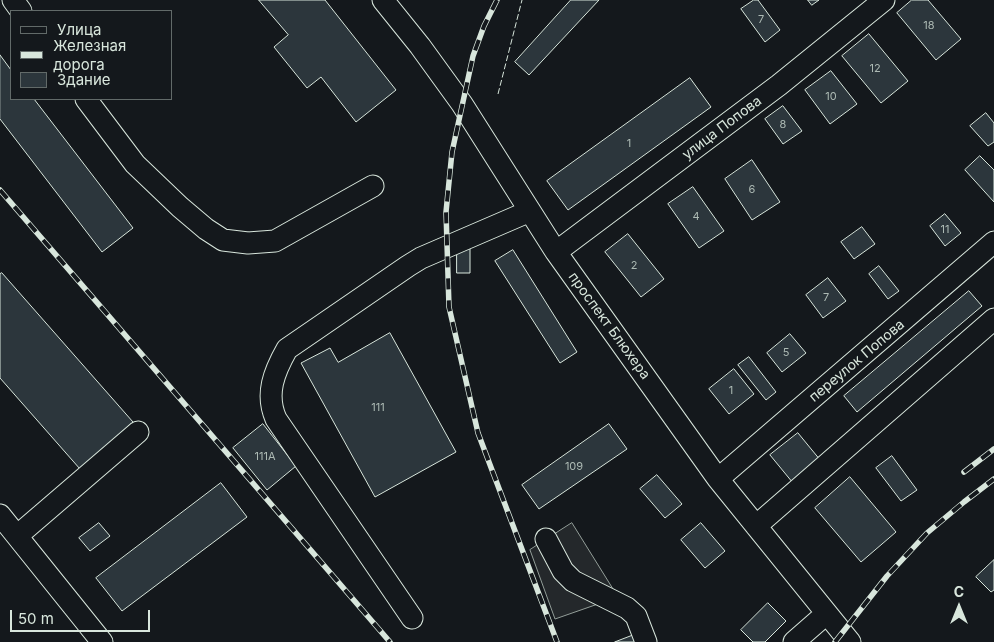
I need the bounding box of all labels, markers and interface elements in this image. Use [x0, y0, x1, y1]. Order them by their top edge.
legend [10, 10, 172, 100]
house number: 7 [758, 13, 764, 27]
house number: 18 [923, 19, 935, 33]
text: Улица [57, 20, 101, 39]
text: Железная дорога [53, 36, 126, 74]
house number: 12 [869, 62, 881, 76]
text: Здание [57, 70, 111, 89]
house number: 10 [825, 90, 837, 104]
street label: улица Попова [679, 93, 765, 163]
house number: 8 [780, 118, 786, 132]
house number: 1 [627, 137, 631, 151]
house number: 6 [749, 183, 755, 197]
house number: 4 [692, 210, 700, 224]
house number: 11 [941, 223, 949, 237]
house number: 2 [631, 259, 637, 273]
street label: проспект Блюхера [565, 269, 653, 383]
house number: 7 [823, 291, 829, 305]
street label: переулок Попова [806, 316, 908, 406]
house number: 5 [783, 346, 789, 360]
house number: 1 [729, 384, 733, 398]
house number: 111 [371, 401, 385, 415]
house number: 111А [254, 450, 276, 464]
house number: 109 [565, 460, 583, 474]
north arrow [934, 582, 984, 632]
text: С [954, 583, 964, 600]
scale bar [12, 600, 152, 632]
text: 50 m [18, 609, 54, 628]

